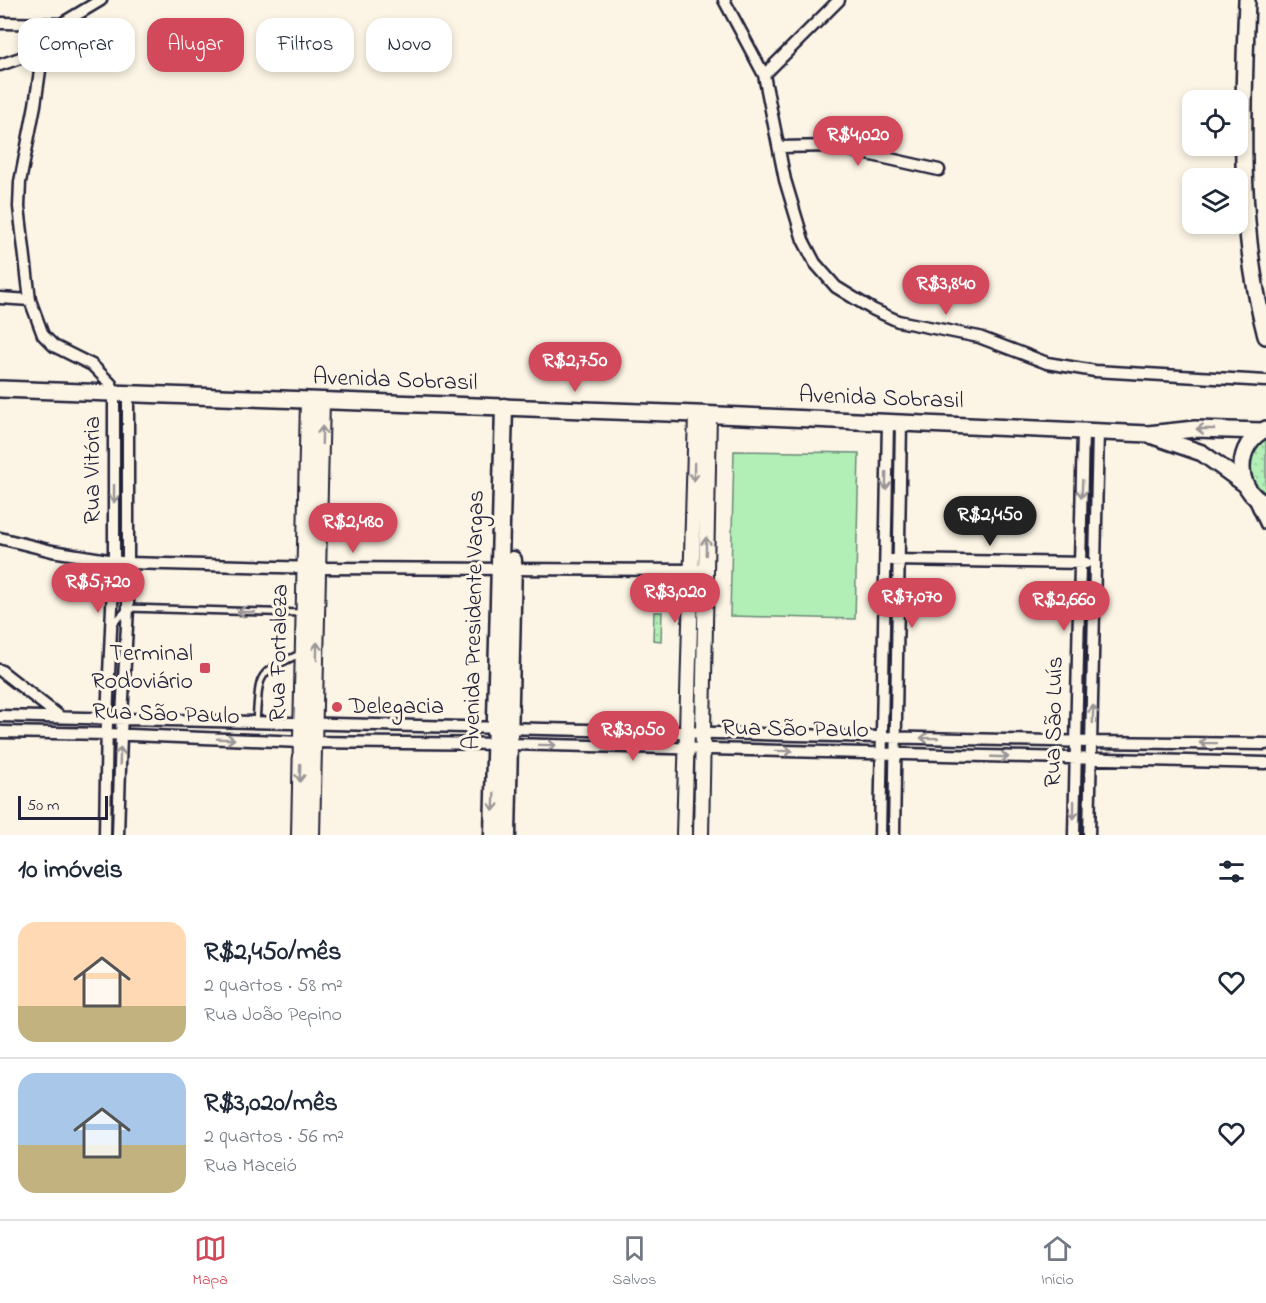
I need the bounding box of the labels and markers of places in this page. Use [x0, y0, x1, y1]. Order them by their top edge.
pin: R$4,020 [803, 116, 913, 167]
pin: R$3,840 [891, 265, 1001, 316]
pin: R$2,750 [520, 342, 630, 393]
pin: R$2,450 [935, 496, 1045, 547]
pin: R$2,480 [298, 503, 408, 554]
pin: R$5,720 [43, 563, 153, 614]
pin: R$3,020 [620, 573, 730, 624]
pin: R$7,070 [857, 578, 967, 629]
pin: R$2,660 [1009, 581, 1119, 632]
place label: Terminal Rodoviário [91, 637, 193, 700]
marker: Terminal Rodoviário [198, 661, 212, 675]
place label: Delegacia [348, 690, 444, 725]
marker: Delegacia [330, 700, 344, 714]
pin: R$3,050 [578, 711, 688, 762]

